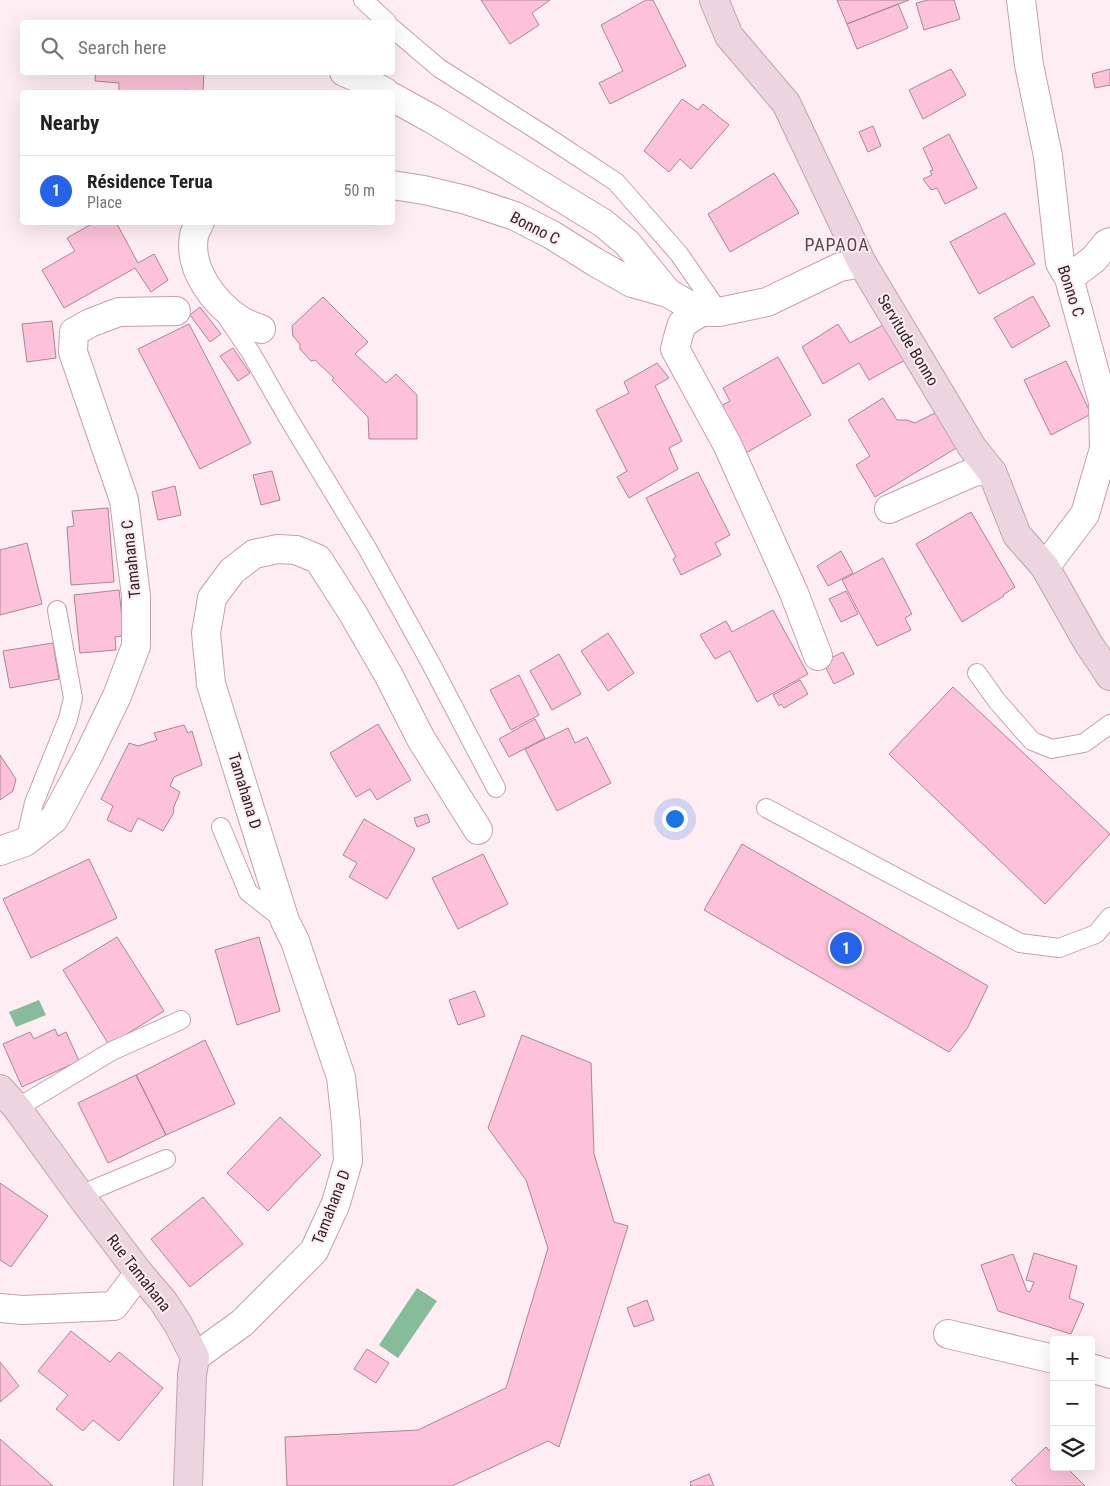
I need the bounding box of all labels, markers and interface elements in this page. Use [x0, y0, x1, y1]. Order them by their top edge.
search box [20, 20, 395, 75]
icon: search [38, 34, 66, 62]
text: Search here [78, 36, 166, 59]
text: Nearby [40, 111, 99, 135]
text: Résidence Terua [87, 170, 213, 193]
text: 1 [52, 181, 60, 200]
text: 50 m [343, 181, 375, 200]
text: Place [87, 193, 122, 212]
street label: Bonno C [507, 207, 563, 249]
district label: PAPAOA [804, 234, 870, 255]
street label: Bonno C [1054, 263, 1088, 319]
street label: Servitude Bonno [873, 291, 943, 389]
street label: Tamahana C [117, 519, 145, 599]
street label: Tamahana D [224, 751, 266, 831]
your location [662, 806, 688, 832]
pin: 1 [830, 929, 862, 967]
street label: Tamahana D [308, 1167, 354, 1247]
street label: Rue Tamahana [103, 1231, 175, 1315]
map controls [1050, 1336, 1095, 1471]
button: + [1050, 1336, 1095, 1381]
button: − [1050, 1381, 1095, 1426]
button: layers [1050, 1426, 1095, 1471]

